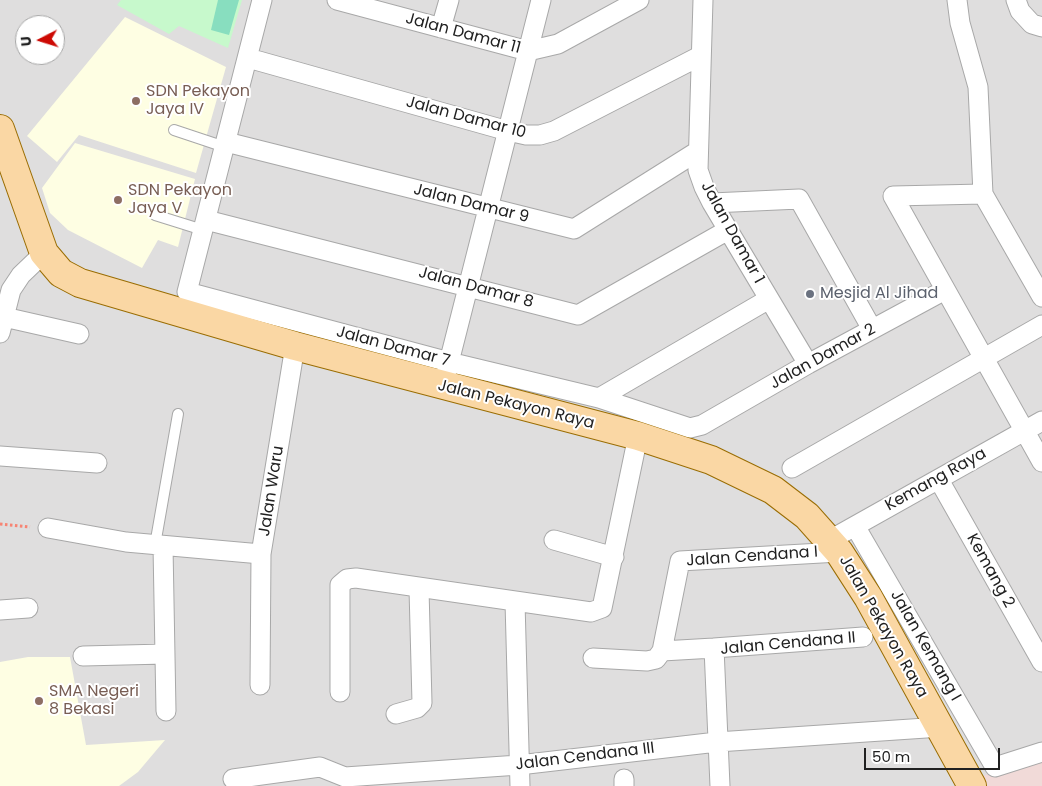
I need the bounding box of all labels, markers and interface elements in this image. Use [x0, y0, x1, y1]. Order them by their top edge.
street label: Jalan Damar 11 [403, 9, 523, 59]
north arrow [15, 15, 65, 65]
text: U [16, 35, 36, 47]
place label: SDN Pekayon Jaya IV [146, 82, 250, 120]
street label: Jalan Damar 10 [404, 93, 528, 143]
marker: SDN Pekayon Jaya IV [130, 95, 142, 107]
street label: Jalan Damar 1 [696, 179, 768, 287]
street label: Jalan Damar 9 [411, 180, 531, 228]
place label: SDN Pekayon Jaya V [128, 181, 232, 219]
marker: SDN Pekayon Jaya V [112, 194, 124, 206]
street label: Jalan Damar 8 [416, 263, 536, 313]
place label: Mesjid Al Jihad [820, 284, 938, 304]
marker: Mesjid Al Jihad [804, 288, 816, 300]
street label: Jalan Damar 2 [767, 320, 879, 394]
street label: Jalan Damar 7 [334, 323, 452, 371]
street label: Jalan Pekayon Raya [436, 376, 596, 434]
street label: Jalan Waru [255, 444, 289, 538]
street label: Kemang Raya [882, 444, 990, 516]
street label: Kemang 2 [962, 531, 1018, 611]
street label: Jalan Cendana I [686, 543, 818, 571]
street label: Jalan Pekayon Raya [834, 553, 932, 701]
street label: Jalan Kemang I [886, 587, 964, 705]
street label: Jalan Cendana II [719, 629, 857, 659]
place label: SMA Negeri 8 Bekasi [49, 682, 139, 720]
marker: SMA Negeri 8 Bekasi [33, 695, 45, 707]
scale bar [867, 738, 1003, 770]
street label: Jalan Cendana III [514, 739, 656, 775]
text: 50 m [872, 746, 910, 767]

